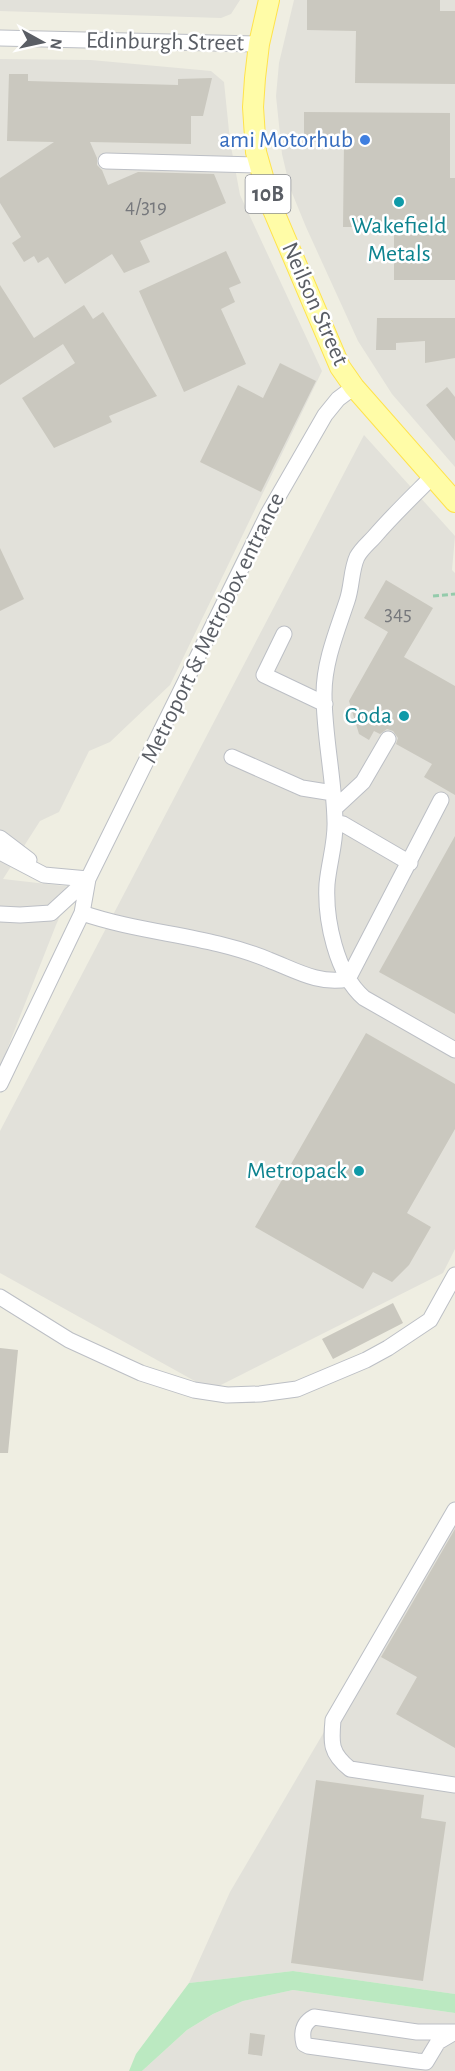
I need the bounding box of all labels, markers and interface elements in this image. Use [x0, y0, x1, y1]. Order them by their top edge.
north arrow [12, 12, 72, 72]
street label: Edinburgh Street [86, 29, 245, 55]
text: N [47, 37, 65, 51]
place label: ami Motorhub [219, 128, 353, 152]
marker: ami Motorhub [358, 133, 372, 147]
road number: 10B [246, 175, 290, 213]
marker: Wakefield Metals [392, 195, 406, 209]
house number: 4/319 [125, 196, 167, 217]
place label: Wakefield Metals [351, 214, 447, 266]
street label: Neilson Street [277, 239, 353, 369]
street label: Metroport & Metrobox entrance [137, 489, 289, 767]
house number: 345 [384, 603, 412, 624]
place label: Coda [345, 704, 392, 728]
marker: Coda [397, 709, 411, 723]
place label: Metropack [247, 1159, 347, 1183]
marker: Metropack [352, 1164, 366, 1178]

